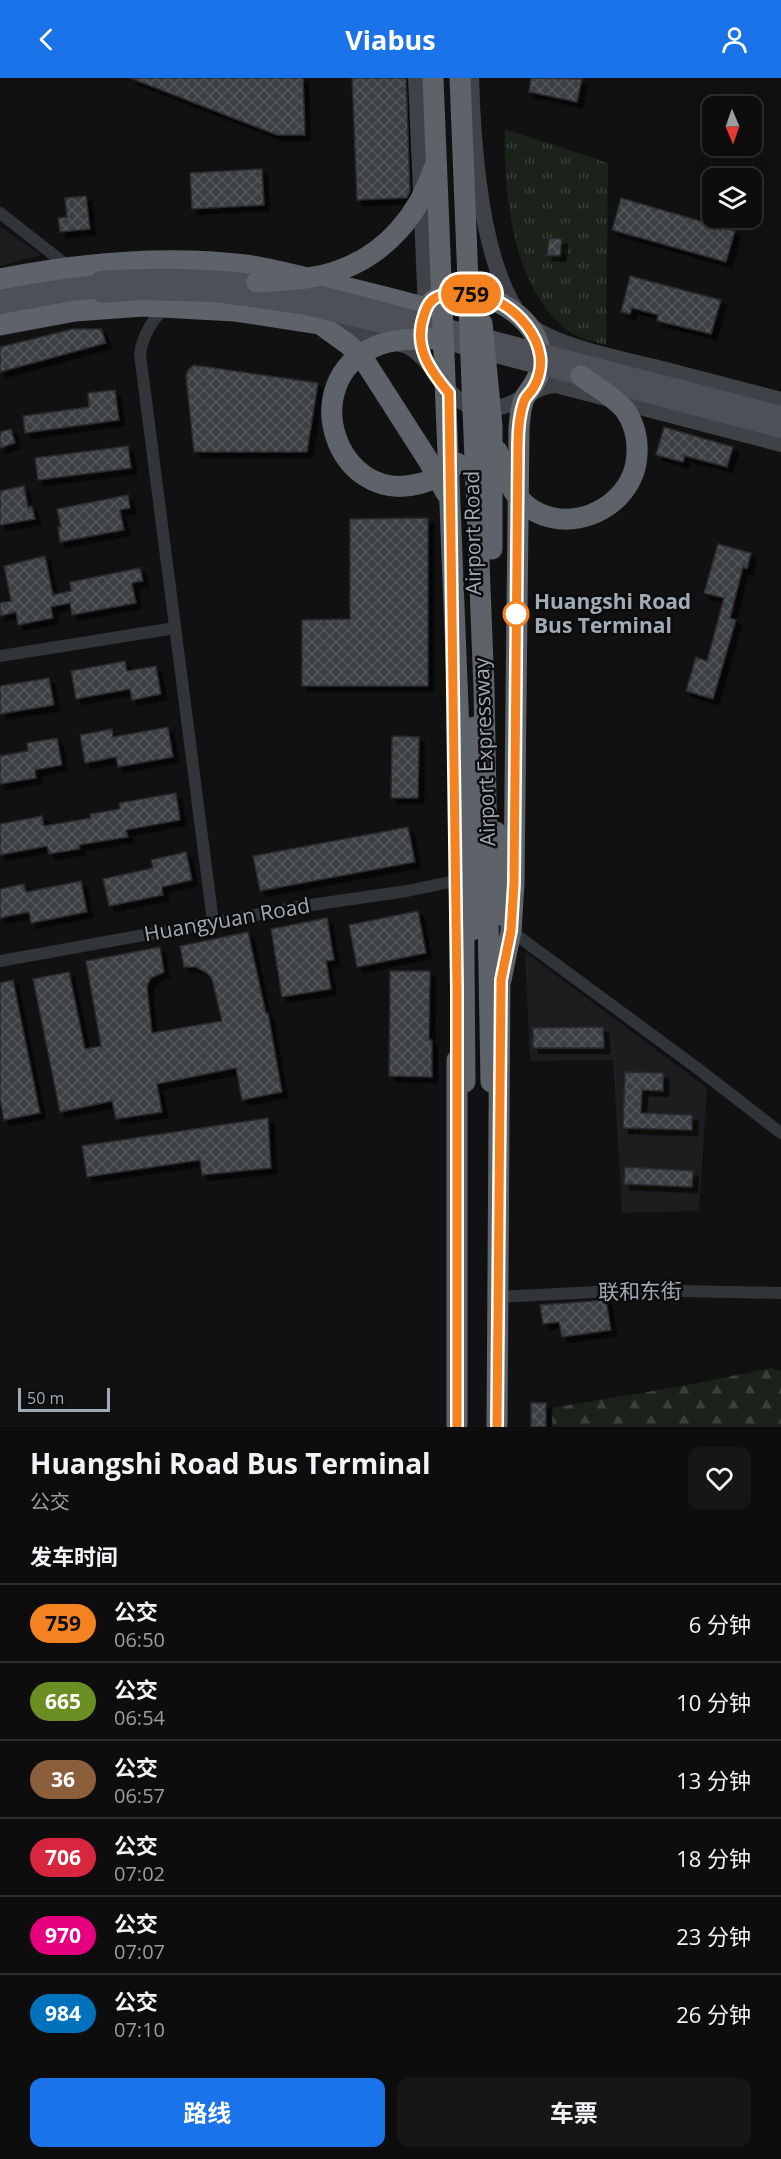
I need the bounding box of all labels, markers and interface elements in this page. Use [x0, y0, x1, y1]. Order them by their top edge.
text: Viabus [345, 21, 436, 58]
icon: back [30, 23, 63, 56]
icon: person [718, 23, 751, 56]
north arrow [702, 96, 762, 156]
map controls [702, 96, 762, 228]
button: layers [702, 168, 762, 228]
line badge: 759 [436, 274, 506, 314]
text: 759 [453, 280, 489, 308]
street label: Airport Road [457, 471, 487, 595]
place label: Huangshi Road Bus Terminal [534, 587, 691, 639]
marker: Huangshi Road Bus Terminal [503, 601, 529, 627]
street label: Airport Expressway [467, 657, 501, 847]
street label: Huangyuan Road [142, 891, 312, 947]
street label: 联和东街 [598, 1276, 682, 1306]
scale bar [18, 1385, 110, 1412]
text: 50 m [27, 1387, 64, 1409]
text: Huangshi Road Bus Terminal [30, 1444, 431, 1482]
button: heart [688, 1447, 751, 1510]
text: 公交 [30, 1488, 70, 1515]
text: 发车时间 [30, 1541, 118, 1571]
text: 公交 [114, 1596, 158, 1626]
text: 759 [45, 1609, 81, 1637]
text: 6 分钟 [689, 1609, 751, 1639]
text: 06:50 [114, 1626, 165, 1653]
text: 公交 [114, 1674, 158, 1704]
text: 665 [45, 1687, 81, 1715]
text: 10 分钟 [676, 1687, 751, 1717]
text: 06:54 [114, 1704, 165, 1731]
text: 公交 [114, 1752, 158, 1782]
text: 36 [51, 1765, 75, 1793]
text: 13 分钟 [676, 1765, 751, 1795]
text: 06:57 [114, 1782, 165, 1809]
text: 公交 [114, 1830, 158, 1860]
text: 706 [45, 1843, 81, 1871]
text: 18 分钟 [676, 1843, 751, 1873]
text: 07:02 [114, 1860, 165, 1887]
text: 公交 [114, 1908, 158, 1938]
text: 970 [45, 1921, 81, 1949]
text: 23 分钟 [676, 1921, 751, 1951]
text: 07:07 [114, 1938, 165, 1965]
text: 公交 [114, 1986, 158, 2016]
text: 984 [45, 1999, 81, 2027]
text: 26 分钟 [676, 1999, 751, 2029]
text: 07:10 [114, 2016, 165, 2043]
button: 路线 [30, 2078, 385, 2147]
button: 车票 [397, 2078, 751, 2147]

